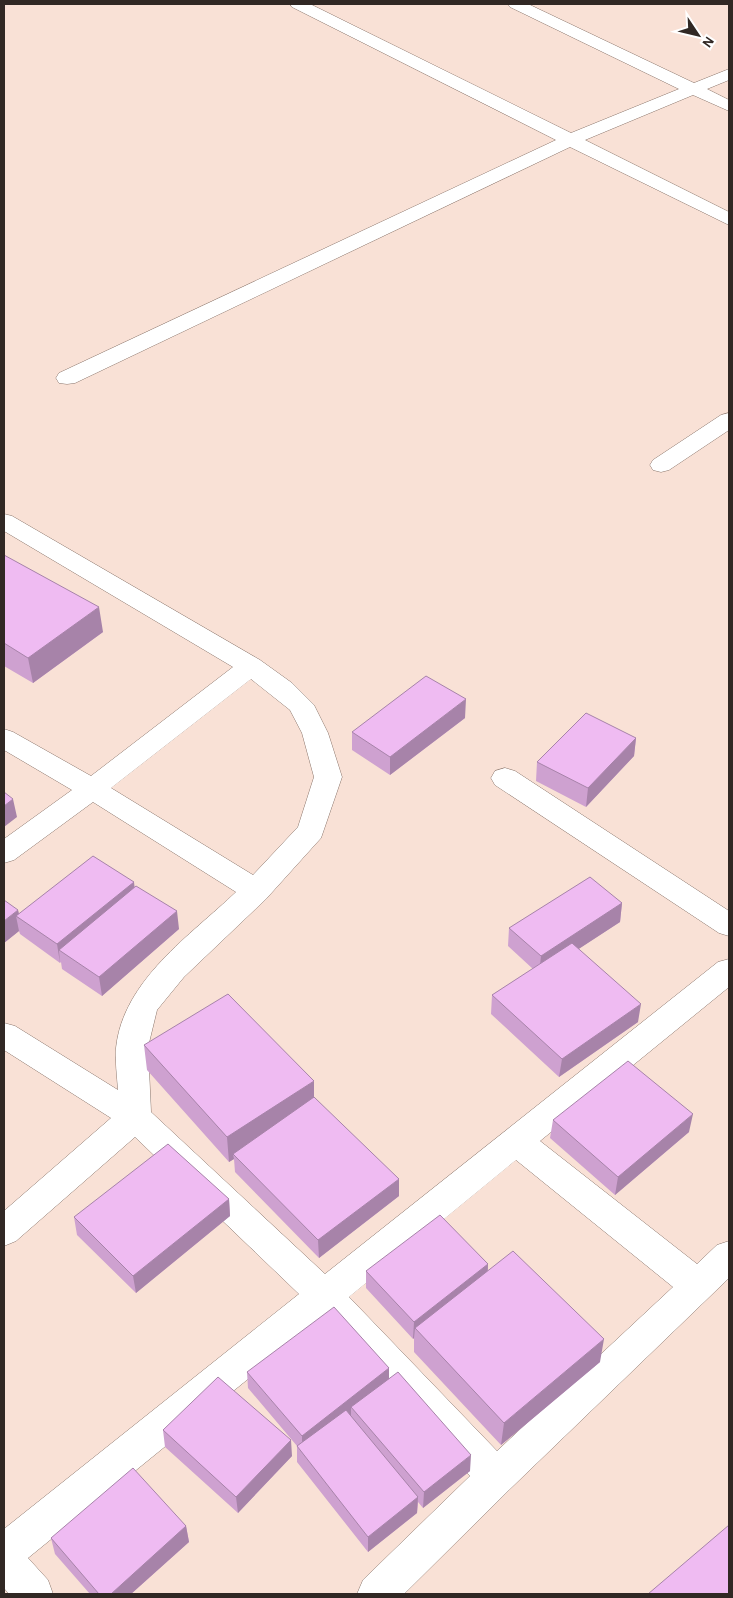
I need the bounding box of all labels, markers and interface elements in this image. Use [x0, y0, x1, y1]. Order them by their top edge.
north arrow [673, 10, 723, 60]
text: N [699, 34, 716, 50]

